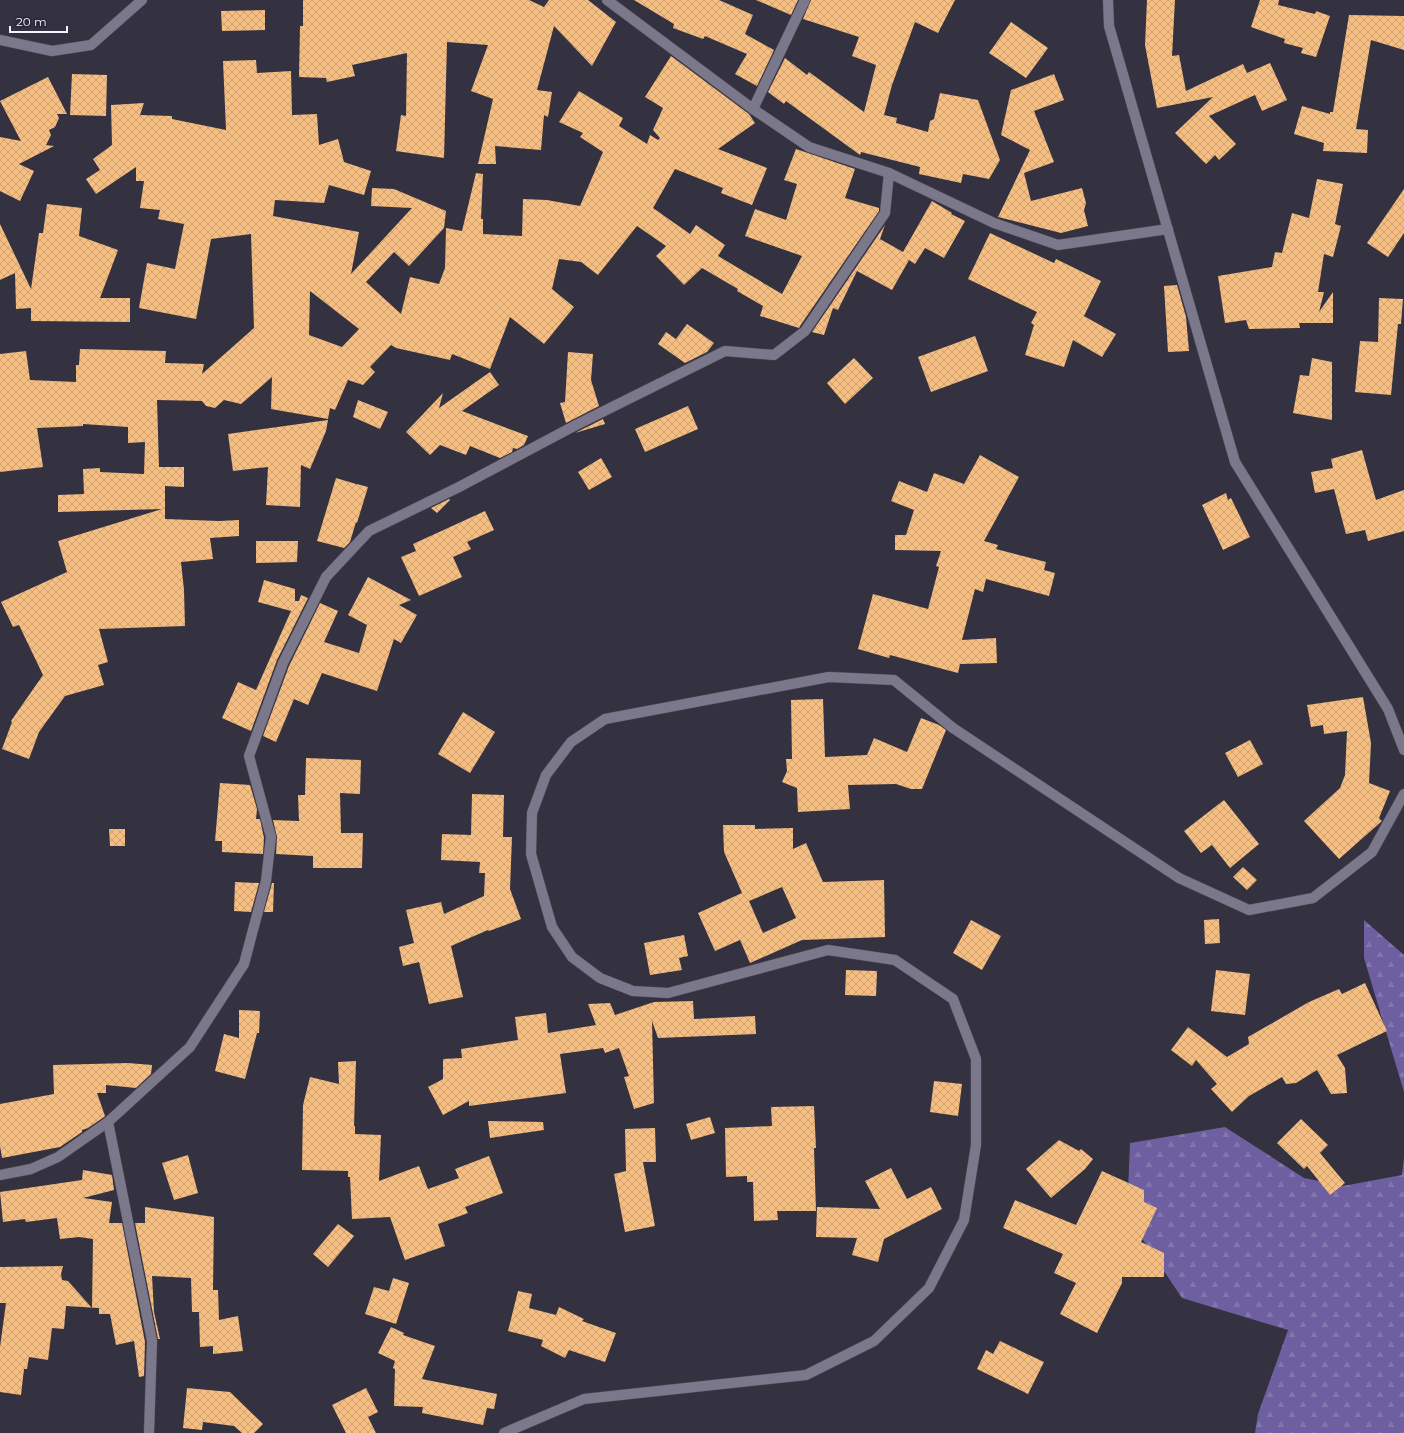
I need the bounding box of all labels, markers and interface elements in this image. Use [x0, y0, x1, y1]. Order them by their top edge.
scale bar [10, 8, 67, 34]
text: 20 m [16, 14, 47, 29]

